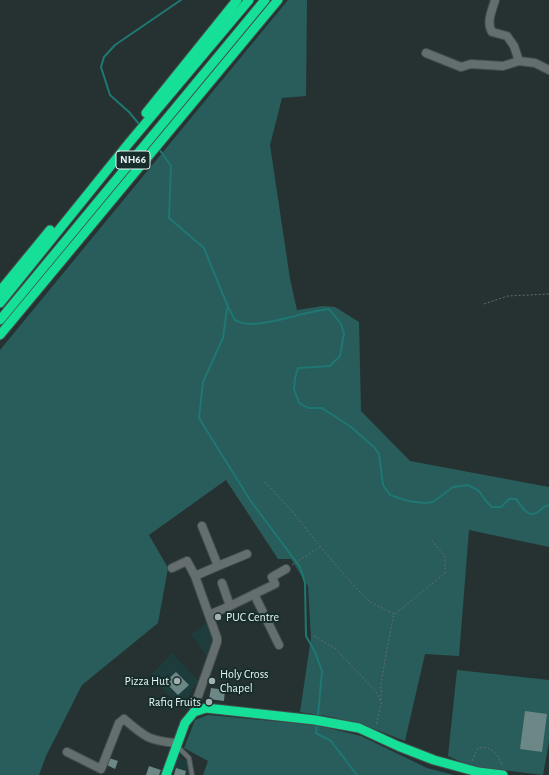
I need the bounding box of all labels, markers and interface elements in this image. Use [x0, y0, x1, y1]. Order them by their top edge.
road number: NH66 [116, 151, 150, 169]
place label: PUC Centre [226, 610, 279, 624]
marker: PUC Centre [213, 612, 223, 622]
place label: Holy Cross Chapel [220, 667, 269, 695]
place label: Pizza Hut [124, 674, 169, 688]
marker: Pizza Hut [172, 676, 182, 686]
marker: Holy Cross Chapel [207, 676, 217, 686]
place label: Rafiq Fruits [148, 695, 201, 709]
marker: Rafiq Fruits [204, 697, 214, 707]

